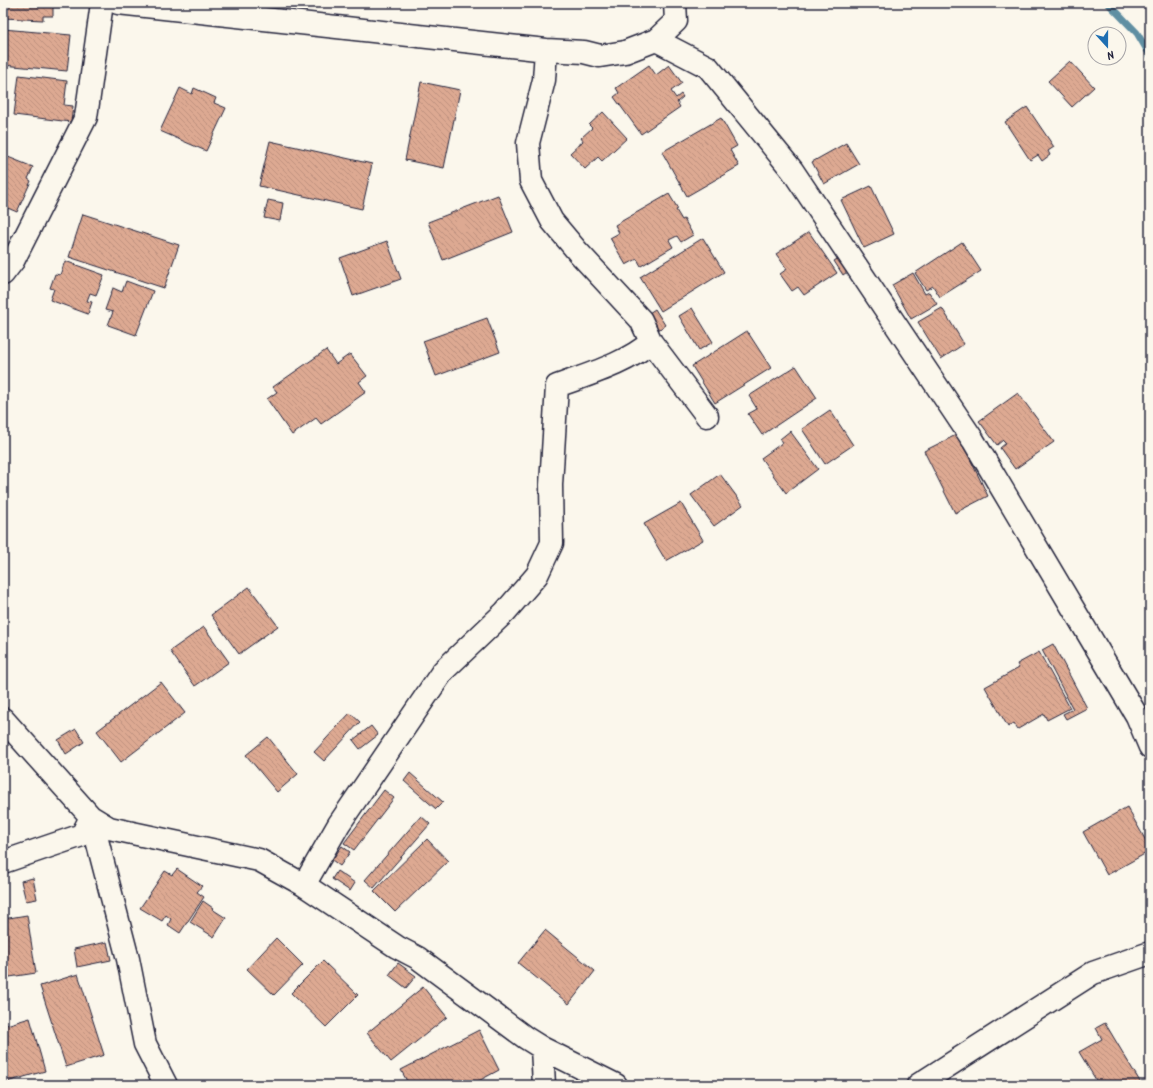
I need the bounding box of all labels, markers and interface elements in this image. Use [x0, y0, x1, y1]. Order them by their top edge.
north arrow [1087, 26, 1127, 66]
text: N [1104, 45, 1117, 64]

